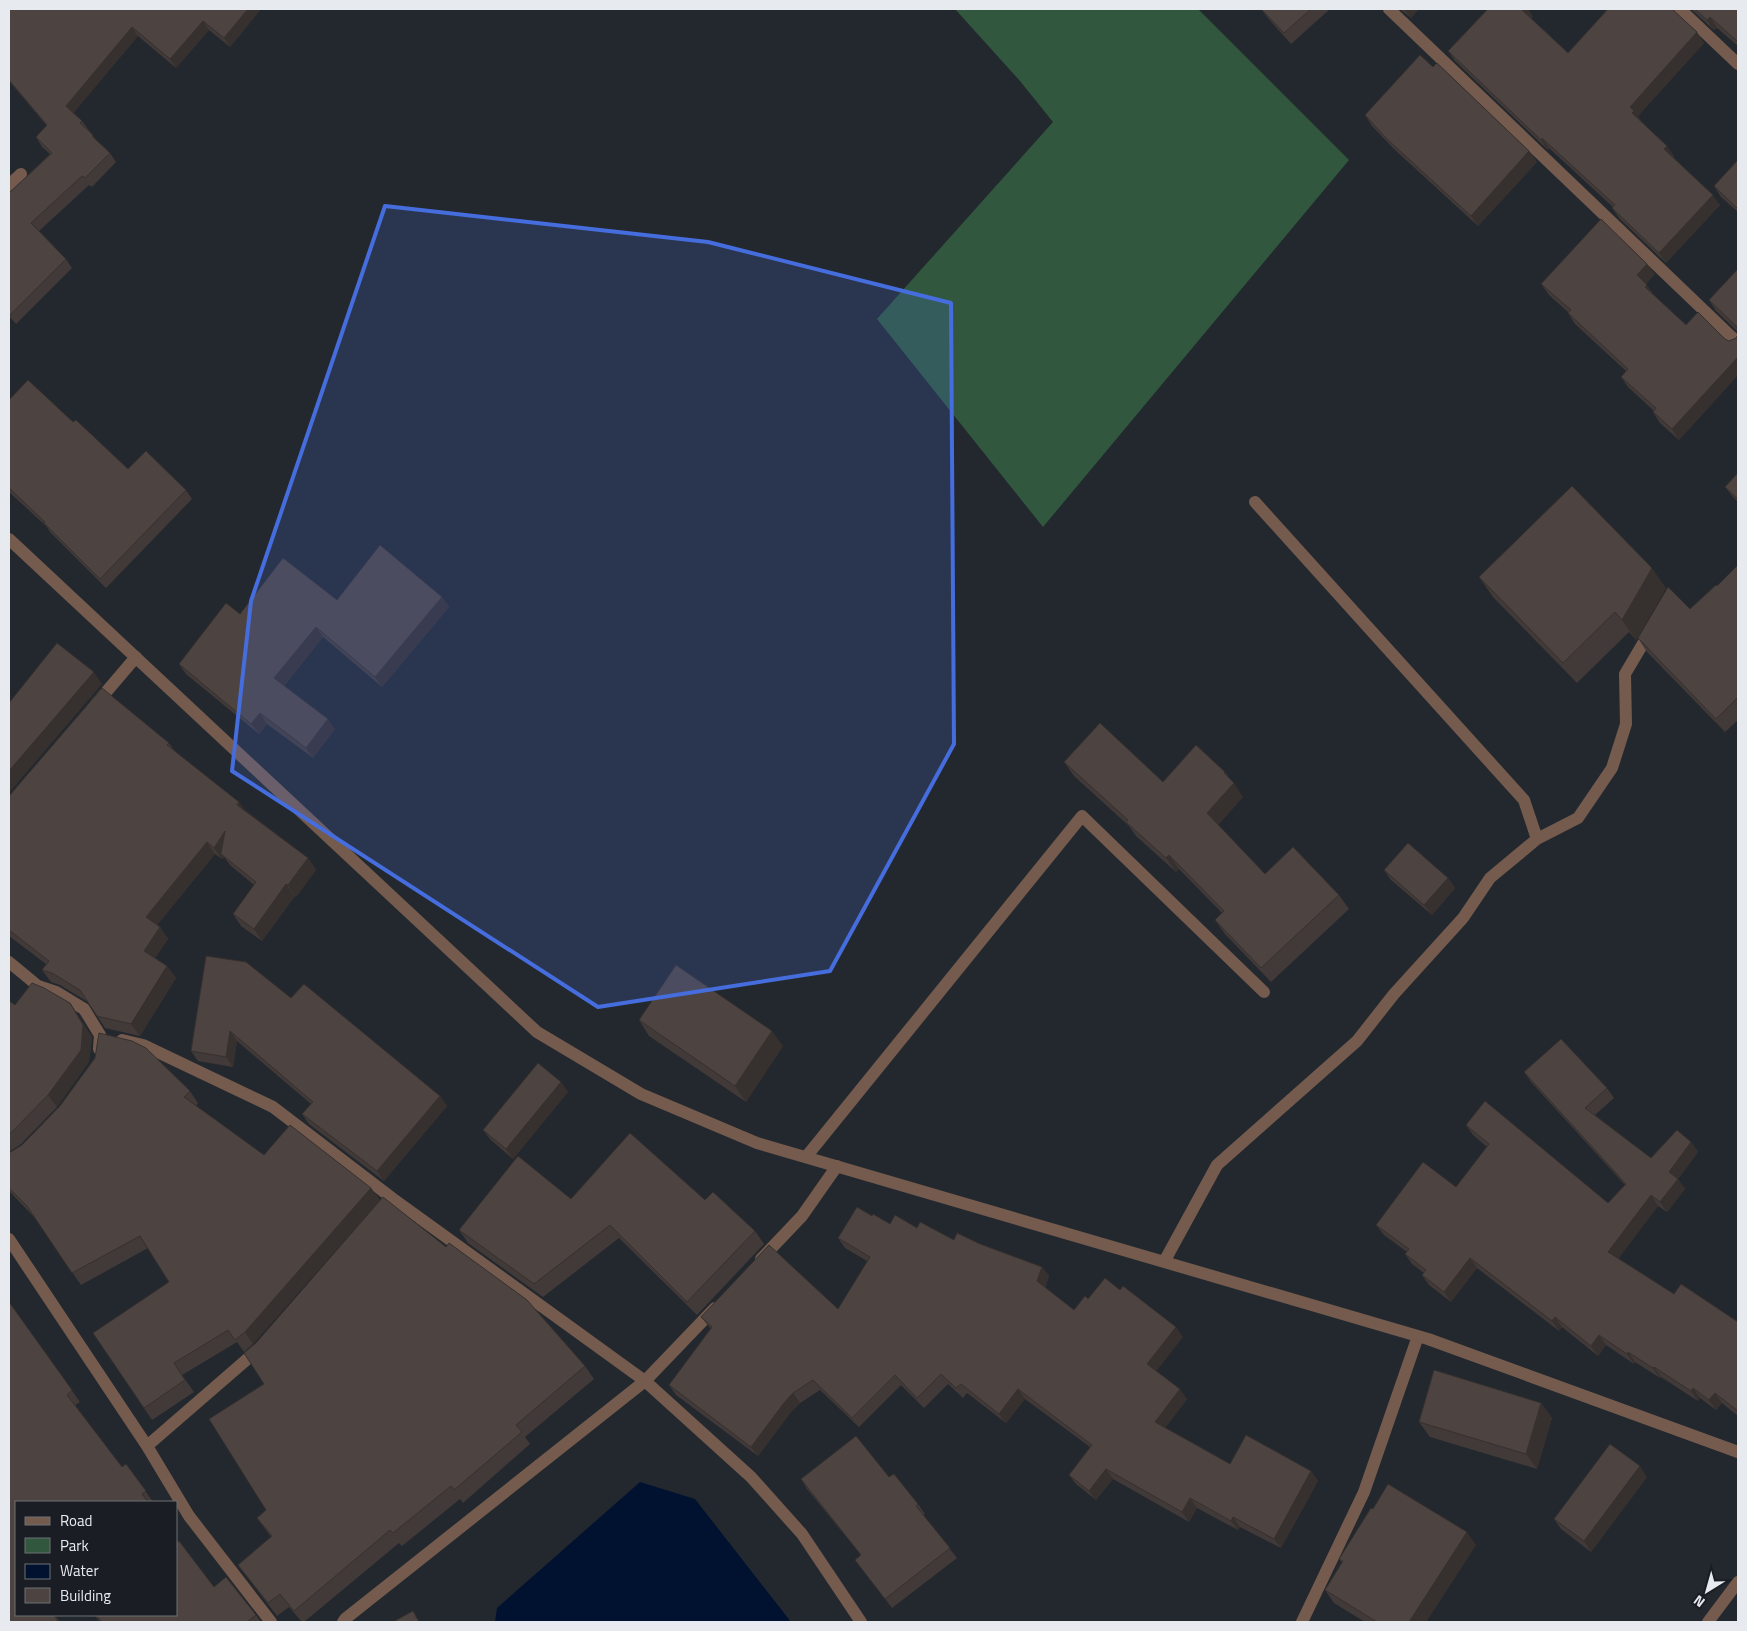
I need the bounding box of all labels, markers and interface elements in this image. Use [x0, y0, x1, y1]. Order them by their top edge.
legend [15, 1501, 178, 1616]
text: Road [60, 1509, 92, 1532]
text: Park [60, 1534, 89, 1557]
text: Water [60, 1559, 99, 1582]
north arrow [1682, 1566, 1732, 1616]
text: Building [60, 1584, 111, 1607]
text: N [1689, 1590, 1709, 1613]

